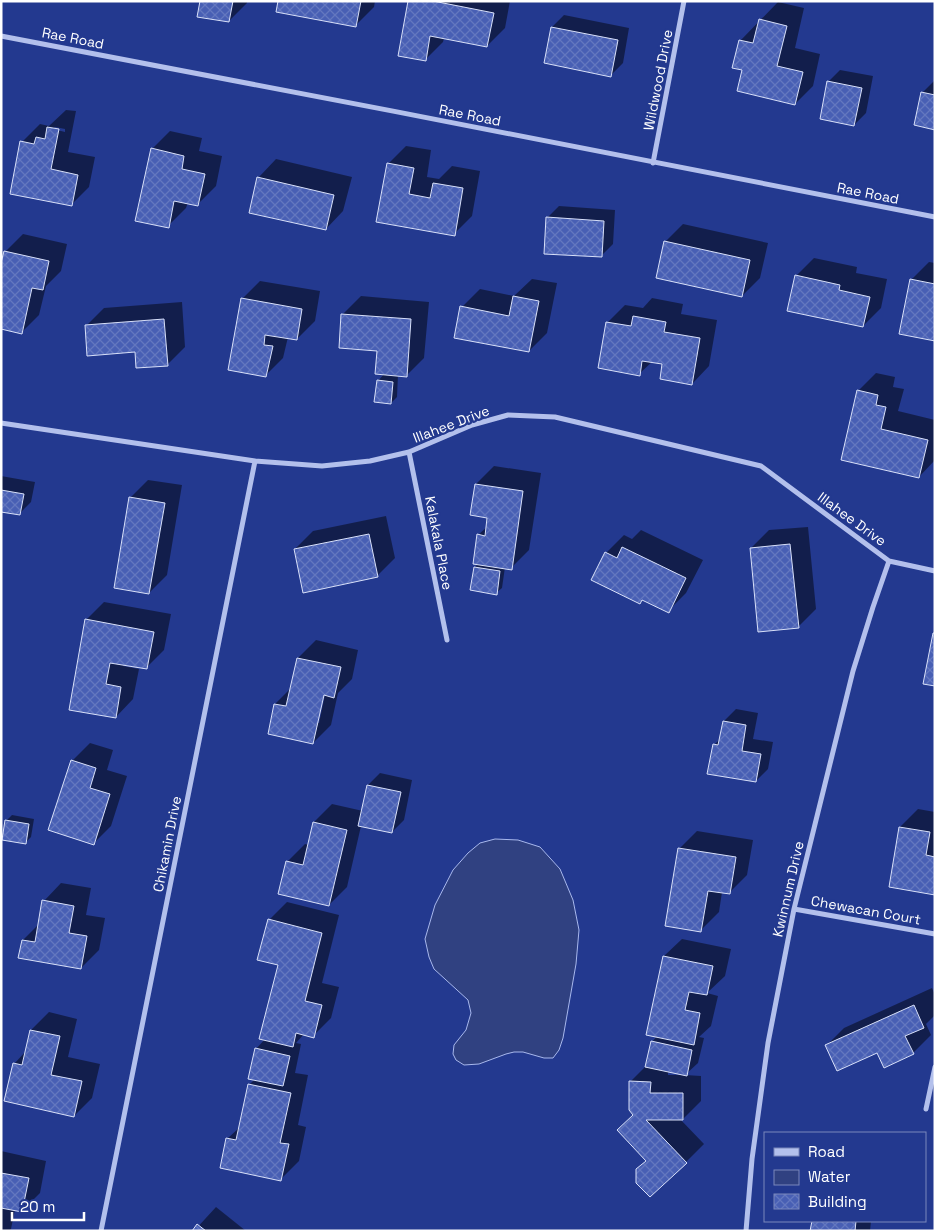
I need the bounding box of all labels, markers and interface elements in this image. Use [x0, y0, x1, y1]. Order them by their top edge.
street label: Rae Road [40, 23, 106, 53]
street label: Wildwood Drive [639, 28, 677, 132]
street label: Rae Road [437, 100, 503, 130]
street label: Rae Road [835, 178, 901, 208]
street label: Illahee Drive [410, 401, 492, 447]
street label: Illahee Drive [814, 488, 890, 550]
street label: Kalakala Place [421, 495, 457, 591]
street label: Chikamin Drive [149, 794, 185, 894]
street label: Kwinnum Drive [768, 839, 808, 939]
street label: Chewacan Court [810, 891, 922, 929]
legend [764, 1132, 926, 1222]
text: Road [808, 1142, 845, 1161]
text: Water [808, 1167, 851, 1186]
scale bar [12, 1190, 85, 1222]
text: Building [808, 1192, 867, 1211]
text: 20 m [20, 1197, 55, 1216]

